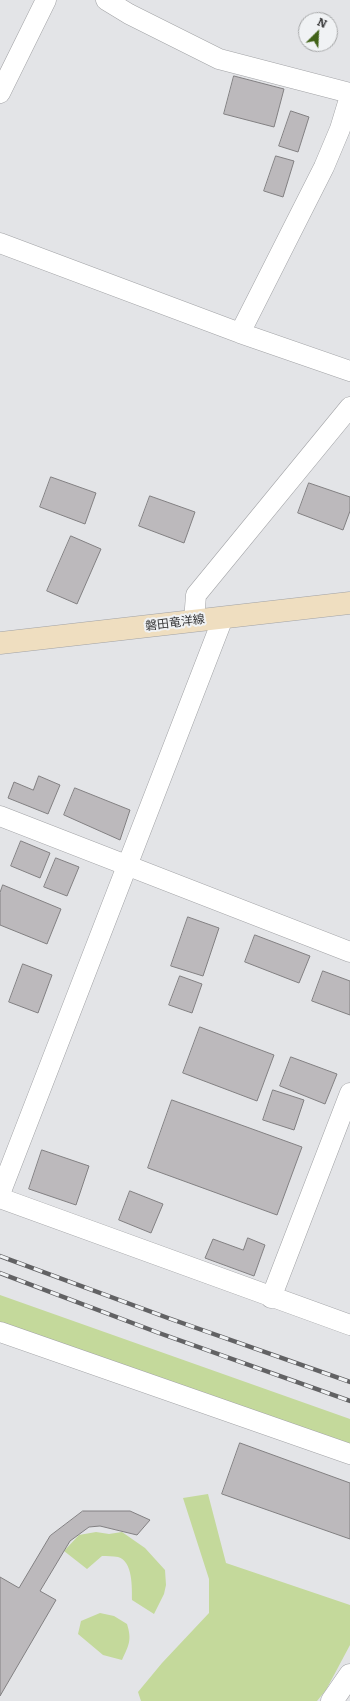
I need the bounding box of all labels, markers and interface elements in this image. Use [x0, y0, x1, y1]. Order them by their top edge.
north arrow [298, 12, 338, 52]
text: N [315, 13, 330, 31]
street label: 磐田竜洋線 [144, 612, 206, 634]

